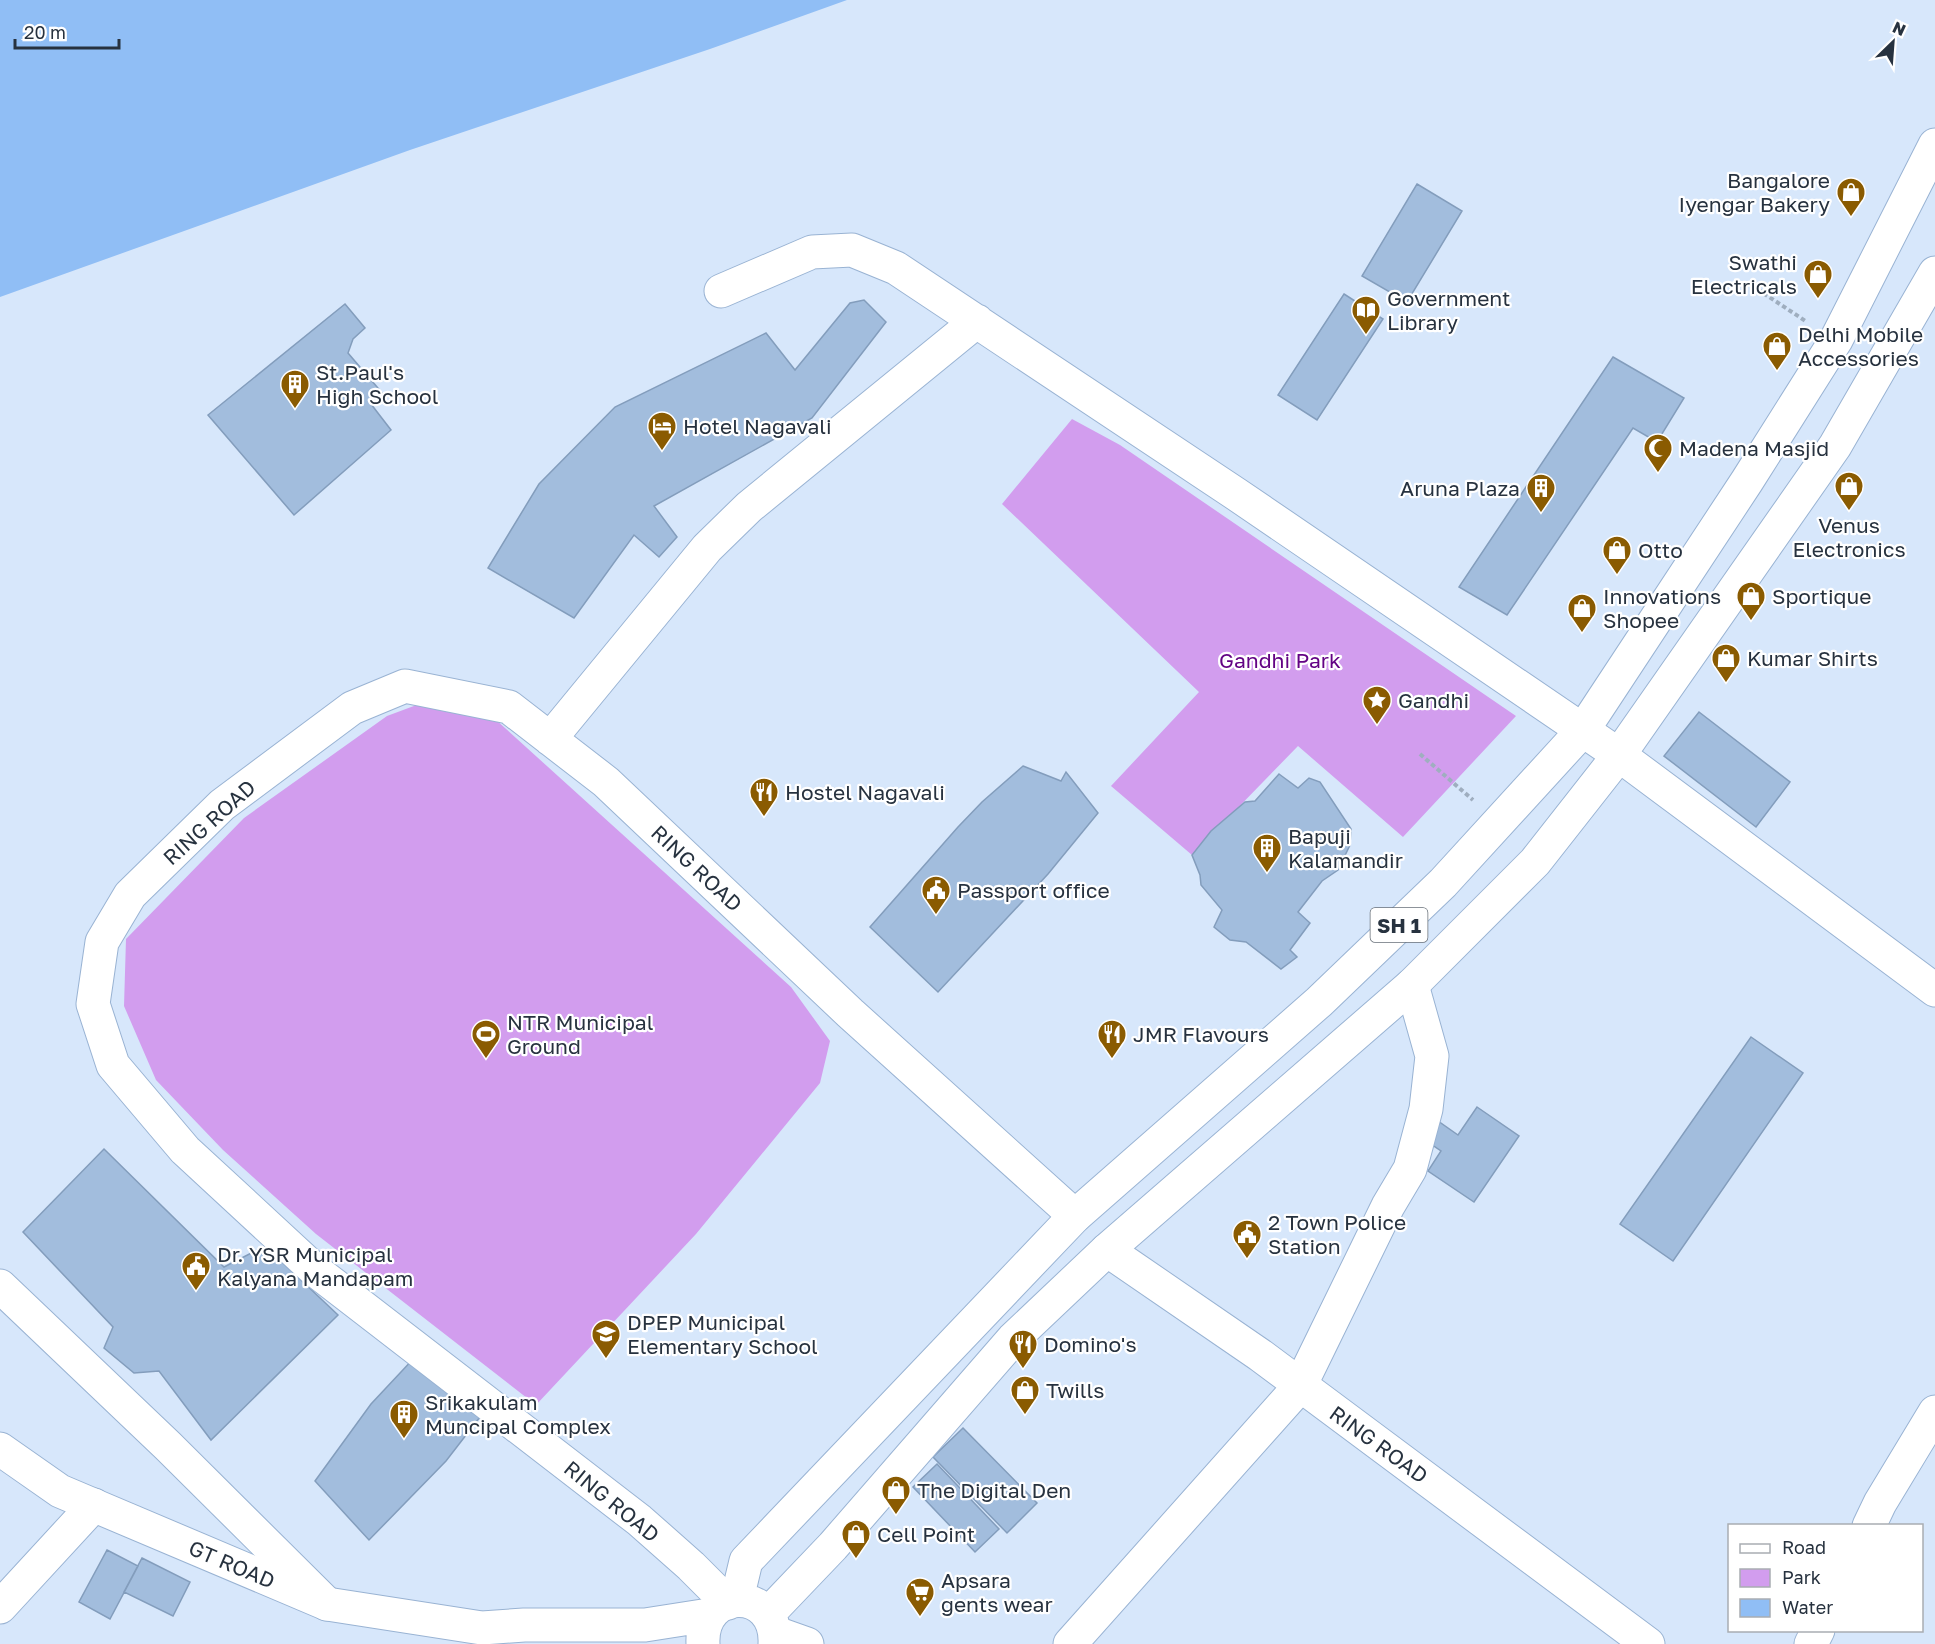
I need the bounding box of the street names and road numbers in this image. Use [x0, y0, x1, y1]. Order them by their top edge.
street label: RING ROAD [158, 774, 260, 870]
street label: RING ROAD [646, 819, 748, 917]
road number: SH 1 [1370, 908, 1428, 942]
street label: RING ROAD [1325, 1400, 1433, 1488]
street label: RING ROAD [559, 1455, 665, 1547]
street label: GT ROAD [185, 1534, 279, 1594]

